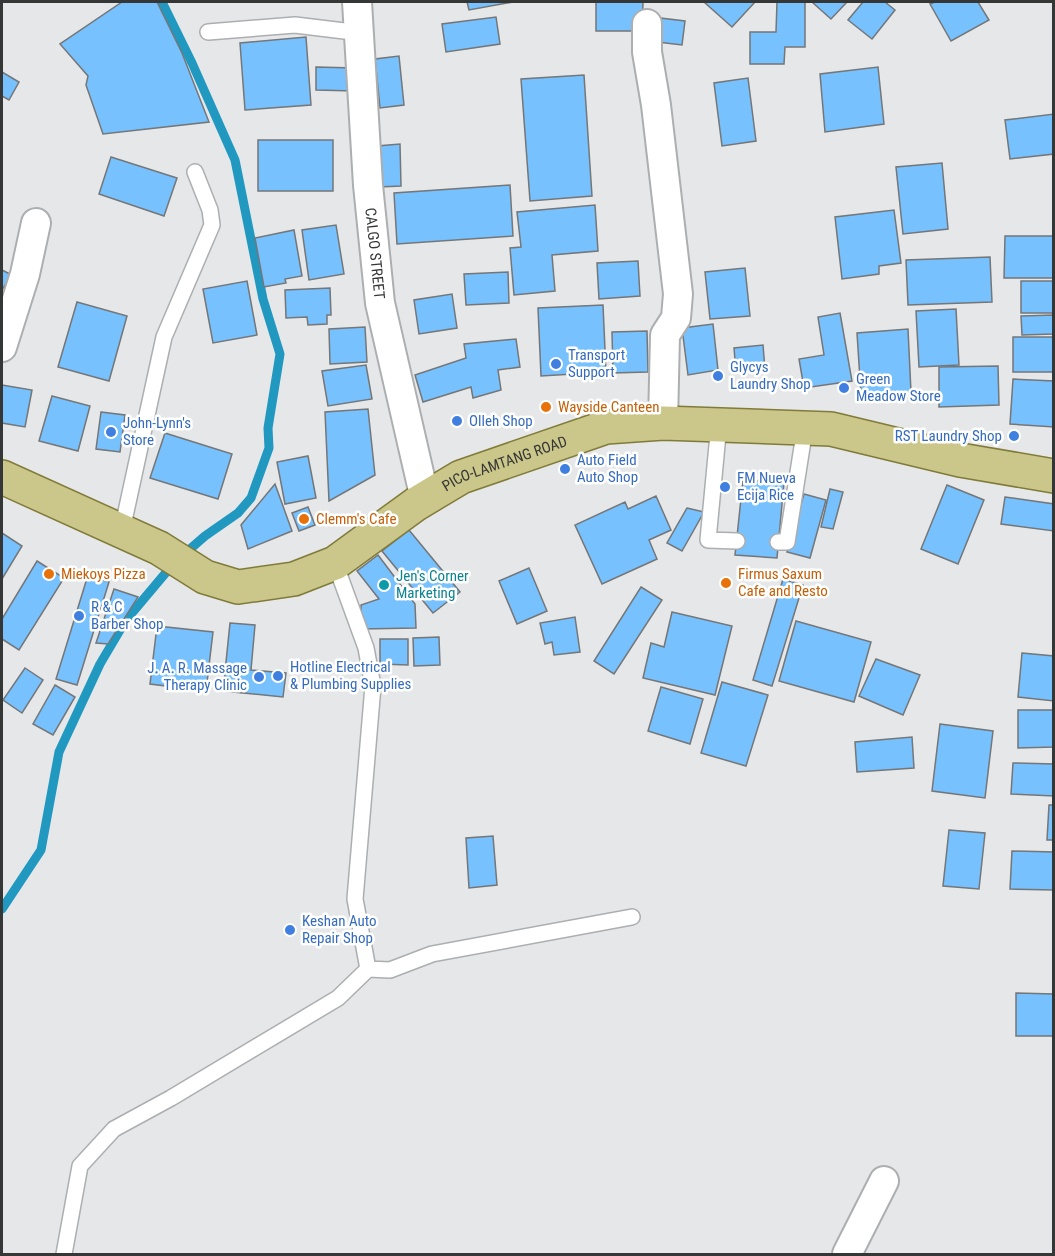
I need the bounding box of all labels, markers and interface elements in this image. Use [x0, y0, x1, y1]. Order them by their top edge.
street label: CALGO STREET [361, 207, 389, 300]
place label: Transport Support [568, 346, 625, 381]
marker: Transport Support [549, 357, 563, 371]
place label: Glycys Laundry Shop [730, 358, 811, 393]
marker: Glycys Laundry Shop [711, 369, 725, 383]
place label: Green Meadow Store [856, 370, 941, 405]
marker: Green Meadow Store [837, 381, 851, 395]
place label: Wayside Canteen [558, 398, 659, 416]
marker: Wayside Canteen [539, 400, 553, 414]
place label: Olleh Shop [469, 412, 533, 430]
place label: John-Lynn's Store [123, 414, 191, 449]
marker: Olleh Shop [450, 414, 464, 428]
marker: John-Lynn's Store [104, 425, 118, 439]
place label: RST Laundry Shop [895, 427, 1002, 445]
marker: RST Laundry Shop [1007, 429, 1021, 443]
street label: PICO-LAMTANG ROAD [439, 432, 569, 495]
place label: Auto Field Auto Shop [577, 451, 638, 486]
marker: Auto Field Auto Shop [558, 462, 572, 476]
place label: FM Nueva Ecija Rice [737, 469, 796, 504]
marker: FM Nueva Ecija Rice [718, 480, 732, 494]
place label: Clemm's Cafe [316, 510, 396, 528]
marker: Clemm's Cafe [297, 512, 311, 526]
place label: Miekoys Pizza [61, 565, 146, 583]
place label: Firmus Saxum Cafe and Resto [738, 565, 828, 600]
marker: Miekoys Pizza [42, 567, 56, 581]
place label: Jen's Corner Marketing [396, 567, 469, 602]
marker: Firmus Saxum Cafe and Resto [719, 576, 733, 590]
marker: Jen's Corner Marketing [377, 578, 391, 592]
place label: R & C Barber Shop [91, 598, 163, 633]
marker: R & C Barber Shop [72, 609, 86, 623]
place label: Hotline Electrical & Plumbing Supplies [290, 658, 412, 693]
place label: J. A. R. Massage Therapy Clinic [147, 659, 247, 694]
marker: Hotline Electrical & Plumbing Supplies [271, 669, 285, 683]
marker: J. A. R. Massage Therapy Clinic [252, 670, 266, 684]
place label: Keshan Auto Repair Shop [302, 912, 377, 947]
marker: Keshan Auto Repair Shop [283, 923, 297, 937]

